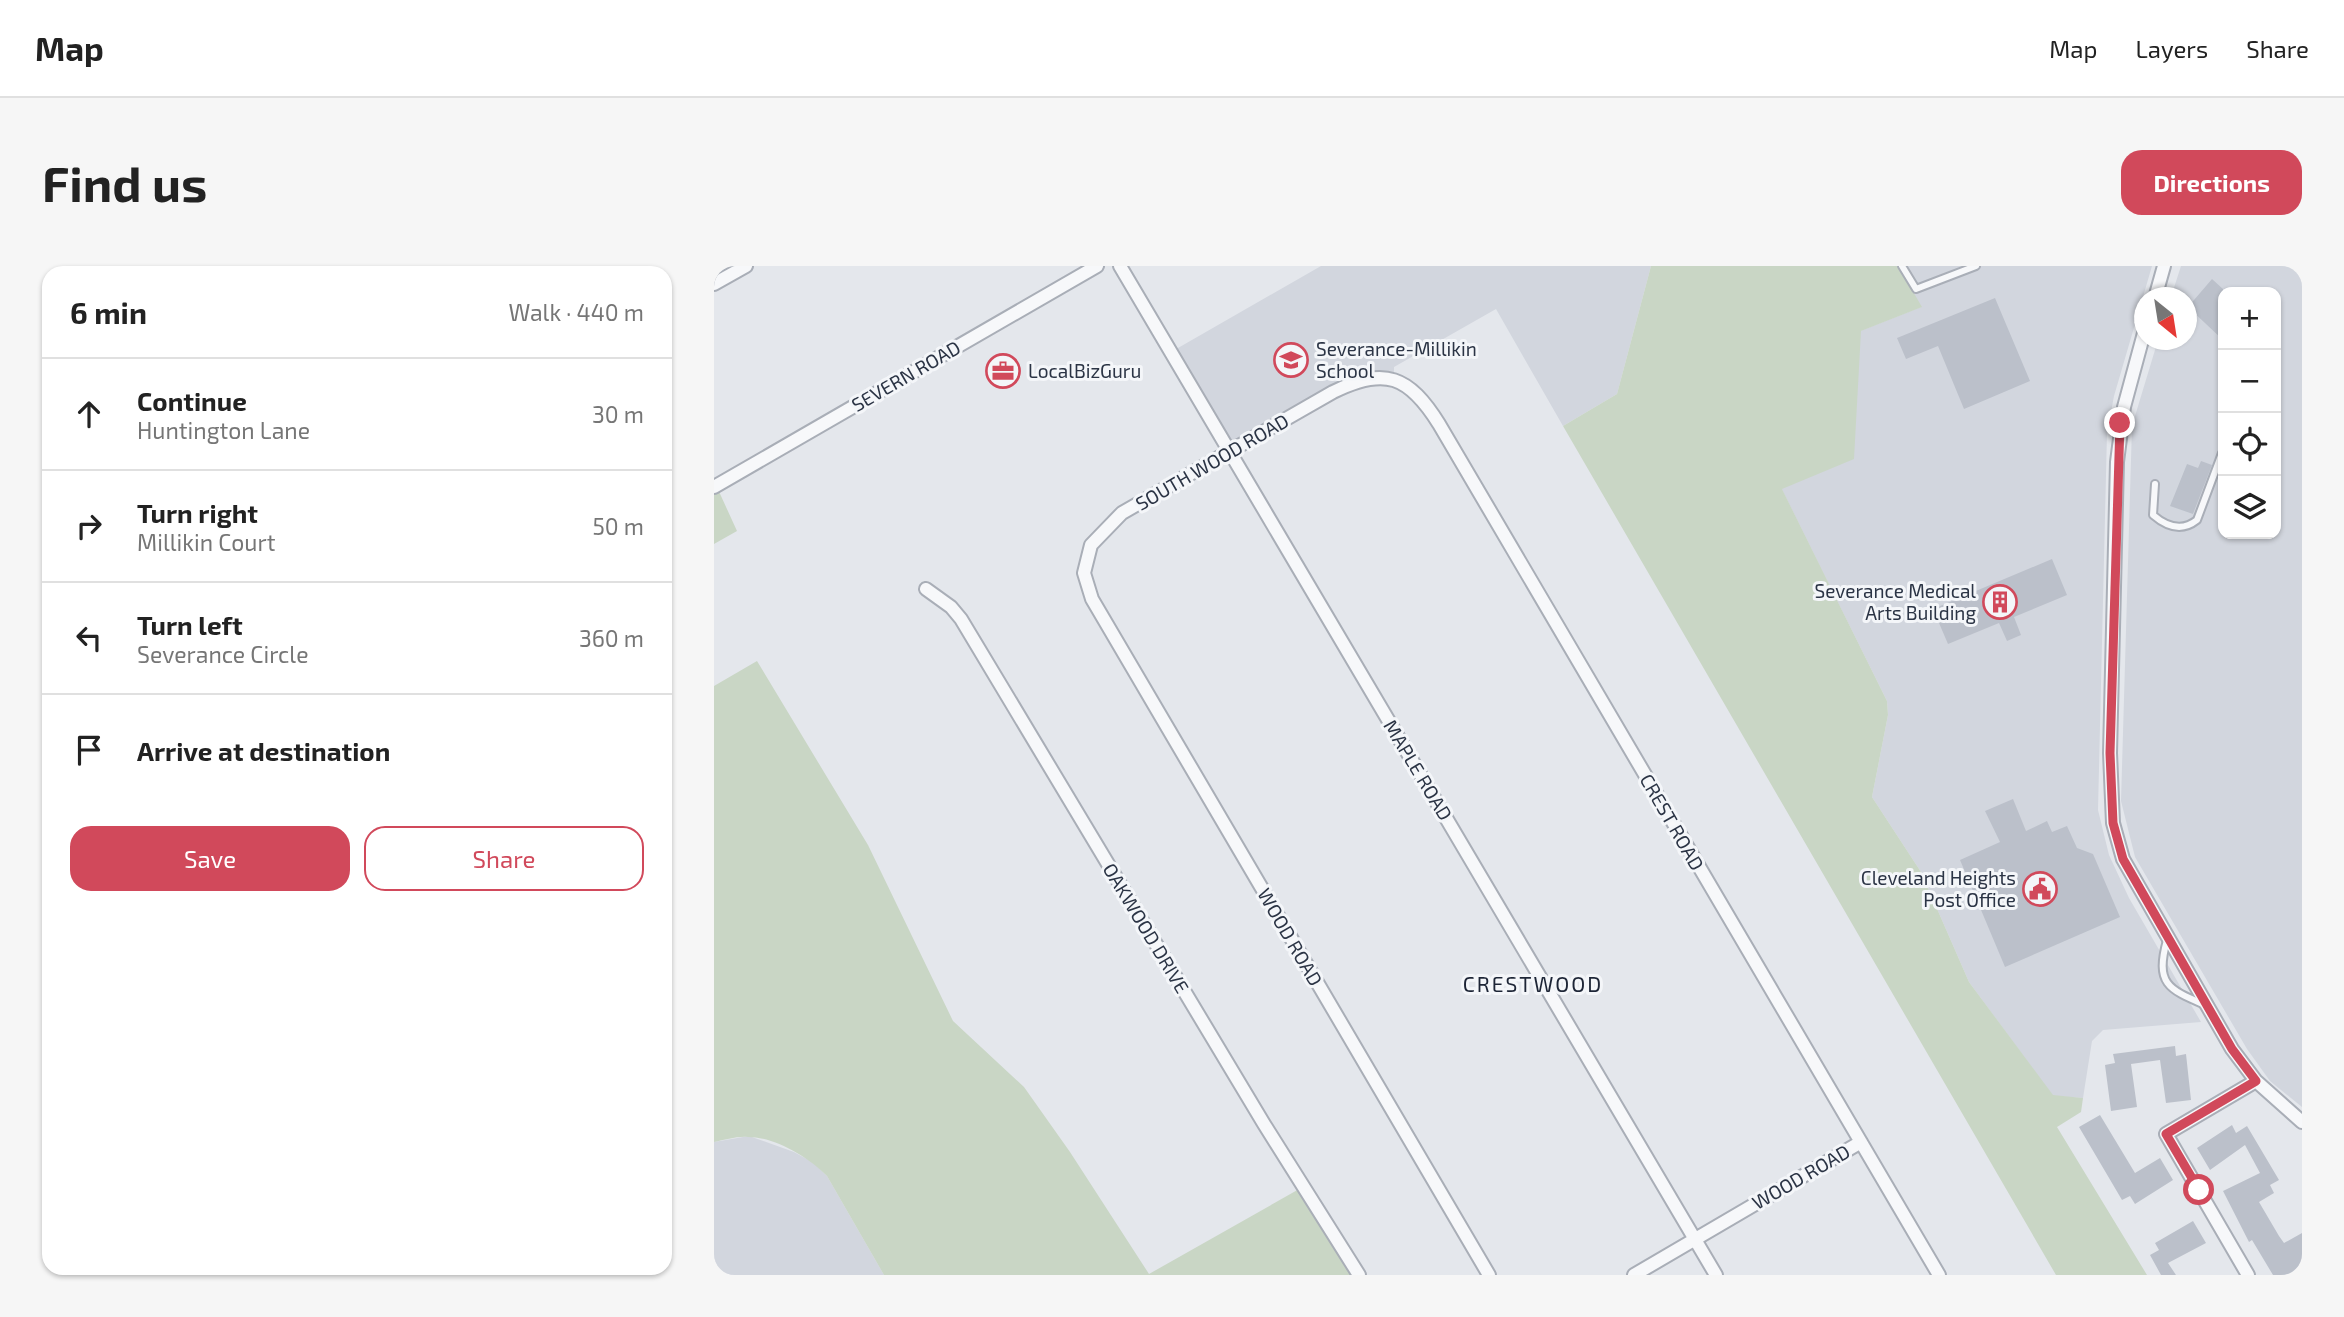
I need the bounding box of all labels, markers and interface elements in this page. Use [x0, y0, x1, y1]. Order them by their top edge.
text: Map [35, 28, 104, 68]
text: Map [2049, 34, 2097, 63]
text: Layers [2135, 34, 2208, 63]
text: Share [2246, 34, 2309, 63]
button: Directions [2121, 150, 2302, 215]
text: Find us [42, 153, 207, 212]
north arrow [2134, 287, 2197, 350]
map controls [2218, 287, 2281, 539]
button: + [2218, 287, 2281, 350]
text: 6 min [70, 294, 147, 330]
text: Walk · 440 m [508, 298, 644, 326]
street label: SEVERN ROAD [847, 335, 964, 416]
place label: Severance-Millikin School [1316, 337, 1477, 382]
school or university icon: Severance-Millikin School [1272, 341, 1310, 379]
button: − [2218, 350, 2281, 413]
office icon: LocalBizGuru [984, 352, 1022, 390]
place label: LocalBizGuru [1028, 359, 1141, 382]
text: Continue [137, 385, 247, 416]
icon: ahead [70, 395, 108, 433]
text: 30 m [592, 400, 644, 428]
route end [2104, 407, 2135, 438]
street label: SOUTH WOOD ROAD [1131, 408, 1292, 515]
button: locate [2218, 413, 2281, 476]
text: Huntington Lane [137, 416, 310, 444]
button: layers [2218, 476, 2281, 539]
text: Turn right [137, 497, 258, 528]
icon: right [70, 507, 108, 545]
text: 50 m [593, 512, 644, 540]
text: Millikin Court [137, 528, 275, 556]
place label: Severance Medical Arts Building [1815, 579, 1976, 624]
building icon: Severance Medical Arts Building [1981, 583, 2019, 621]
text: Turn left [137, 609, 243, 640]
icon: left [70, 619, 108, 657]
text: 360 m [579, 624, 644, 652]
text: Severance Circle [137, 640, 309, 668]
street label: MAPLE ROAD [1379, 715, 1457, 824]
icon: arrive [70, 731, 108, 769]
text: Arrive at destination [137, 735, 390, 766]
street label: CREST ROAD [1636, 769, 1709, 874]
button: Save [70, 826, 350, 891]
button: Share [364, 826, 644, 891]
street label: OAKWOOD DRIVE [1099, 859, 1194, 997]
place label: Cleveland Heights Post Office [1861, 866, 2016, 911]
public building icon: Cleveland Heights Post Office [2021, 870, 2059, 908]
street label: WOOD ROAD [1253, 884, 1328, 990]
district label: CRESTWOOD [1463, 971, 1603, 996]
street label: WOOD ROAD [1748, 1139, 1854, 1214]
route start [2183, 1174, 2214, 1205]

